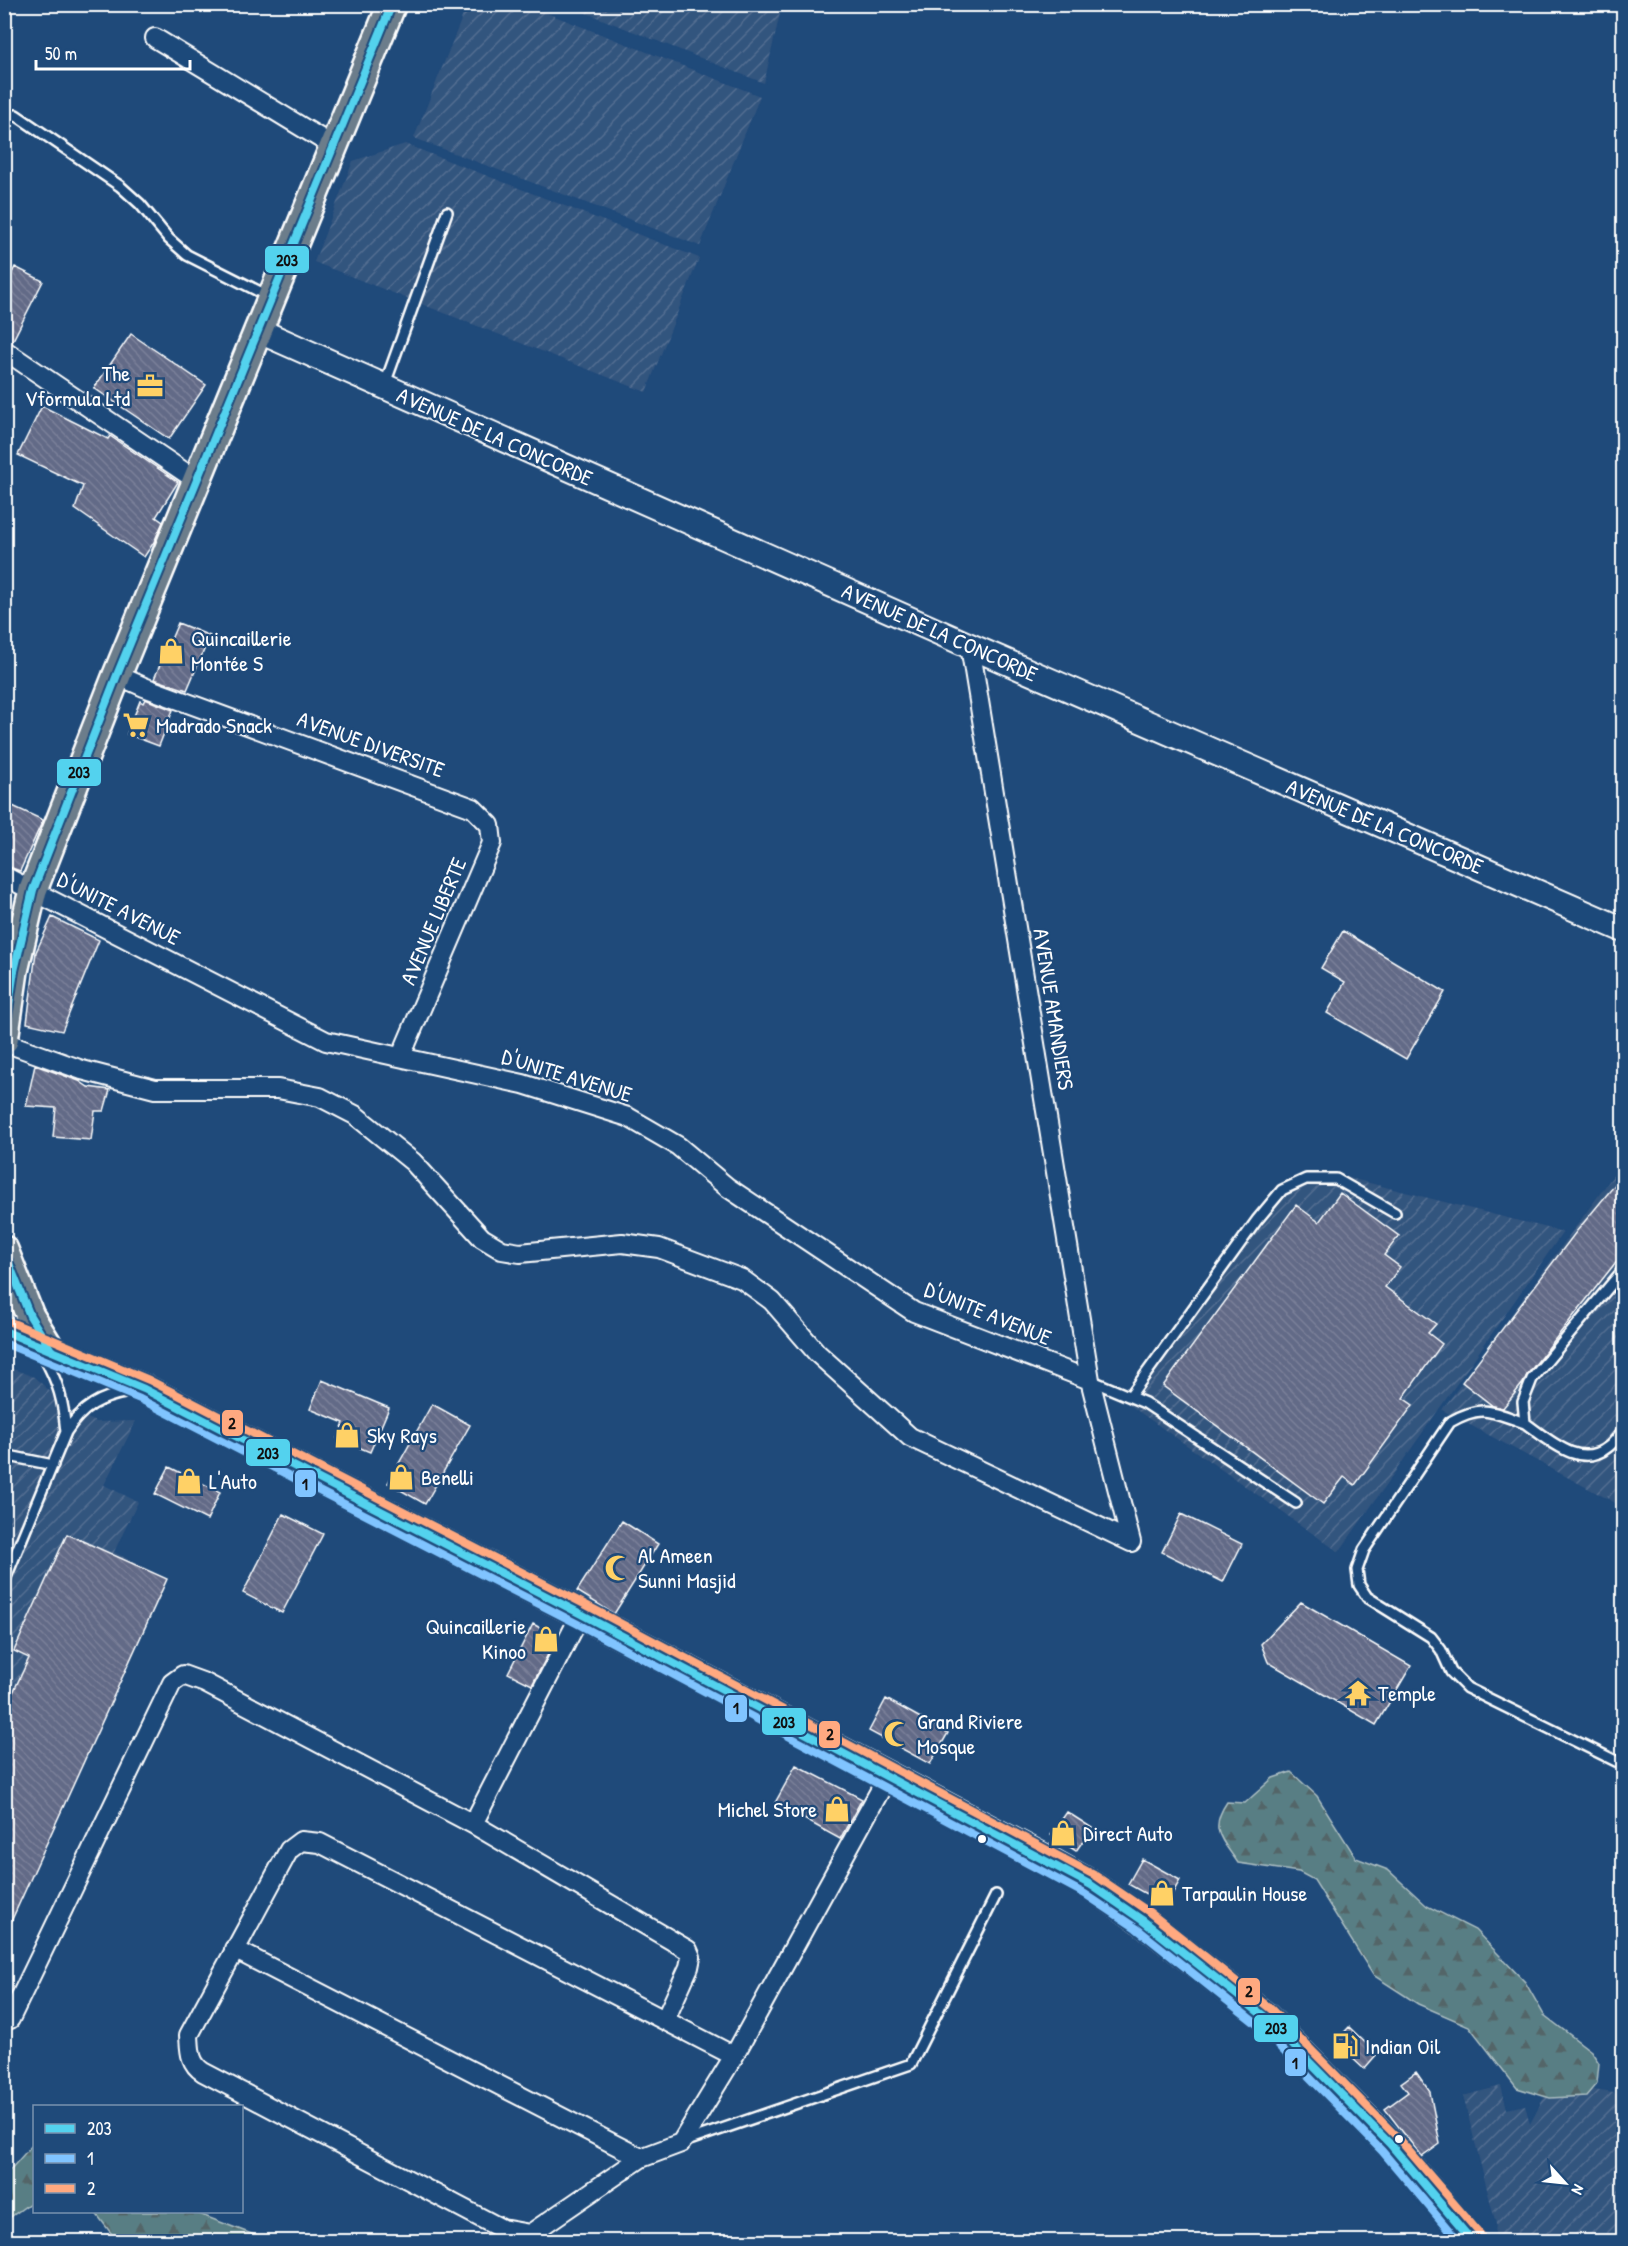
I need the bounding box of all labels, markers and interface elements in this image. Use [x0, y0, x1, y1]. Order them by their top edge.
scale bar [36, 33, 190, 71]
text: 50 m [45, 41, 77, 66]
line badge: 203 [264, 245, 310, 274]
text: 203 [276, 249, 298, 271]
place label: The Vformula Ltd [25, 358, 130, 413]
office icon: The Vformula Ltd [135, 371, 165, 401]
street label: AVENUE DE LA CONCORDE [392, 379, 598, 493]
street label: AVENUE DE LA CONCORDE [837, 575, 1043, 689]
place label: Quincaillerie Montée S [191, 623, 292, 678]
shop icon: Quincaillerie Montée S [156, 636, 186, 666]
street label: AVENUE DIVERSITE [293, 703, 449, 785]
supermarket icon: Madrado Snack [121, 710, 151, 740]
place label: Madrado Snack [156, 710, 272, 740]
line badge: 203 [56, 758, 102, 787]
text: 203 [68, 761, 90, 783]
street label: AVENUE DE LA CONCORDE [1282, 771, 1488, 881]
street label: AVENUE LIBERTE [393, 852, 473, 989]
street label: D'UNITE AVENUE [52, 864, 186, 952]
street label: AVENUE AMANDIERS [1026, 926, 1082, 1092]
street label: D'UNITE AVENUE [498, 1041, 636, 1109]
street label: D'UNITE AVENUE [920, 1274, 1056, 1352]
line badge: 2 [221, 1409, 244, 1437]
text: 2 [228, 1412, 236, 1434]
shop icon: Sky Rays [332, 1420, 362, 1450]
place label: Sky Rays [367, 1420, 437, 1450]
line badge: 203 [245, 1438, 291, 1467]
text: 203 [257, 1442, 279, 1464]
shop icon: Benelli [386, 1462, 416, 1492]
place label: Benelli [421, 1462, 474, 1492]
shop icon: L'Auto [174, 1466, 204, 1496]
place label: L'Auto [209, 1466, 257, 1496]
line badge: 1 [294, 1469, 317, 1498]
text: 1 [302, 1473, 308, 1495]
place label: Al Ameen Sunni Masjid [638, 1540, 736, 1595]
mosque icon: Al Ameen Sunni Masjid [603, 1553, 633, 1583]
place label: Quincaillerie Kinoo [425, 1611, 526, 1666]
shop icon: Quincaillerie Kinoo [531, 1624, 561, 1654]
temple icon: Temple [1343, 1678, 1373, 1708]
place label: Temple [1378, 1678, 1436, 1708]
line badge: 1 [724, 1694, 748, 1723]
text: 1 [733, 1697, 739, 1719]
place label: Grand Riviere Mosque [917, 1706, 1023, 1761]
line badge: 203 [761, 1707, 807, 1736]
text: 203 [773, 1711, 795, 1733]
mosque icon: Grand Riviere Mosque [882, 1719, 912, 1749]
line badge: 2 [818, 1720, 841, 1749]
text: 2 [826, 1723, 834, 1745]
place label: Michel Store [718, 1794, 817, 1824]
shop icon: Michel Store [822, 1794, 852, 1824]
shop icon: Direct Auto [1048, 1818, 1078, 1848]
place label: Direct Auto [1083, 1818, 1173, 1848]
unlabelled marker [976, 1833, 988, 1845]
shop icon: Tarpaulin House [1147, 1878, 1177, 1908]
place label: Tarpaulin House [1182, 1878, 1307, 1908]
line badge: 2 [1237, 1977, 1261, 2006]
text: 2 [1245, 1980, 1253, 2002]
line badge: 203 [1253, 2014, 1299, 2043]
text: 203 [1265, 2017, 1287, 2039]
fuel station icon: Indian Oil [1330, 2031, 1360, 2061]
place label: Indian Oil [1365, 2031, 1440, 2061]
line badge: 1 [1284, 2048, 1307, 2077]
text: 1 [1292, 2052, 1298, 2074]
legend [33, 2105, 243, 2213]
text: 203 [87, 2116, 112, 2141]
unlabelled marker [1393, 2133, 1405, 2145]
text: 1 [87, 2146, 94, 2171]
north arrow [1535, 2153, 1595, 2213]
text: 2 [87, 2176, 96, 2201]
text: N [1566, 2181, 1590, 2199]

